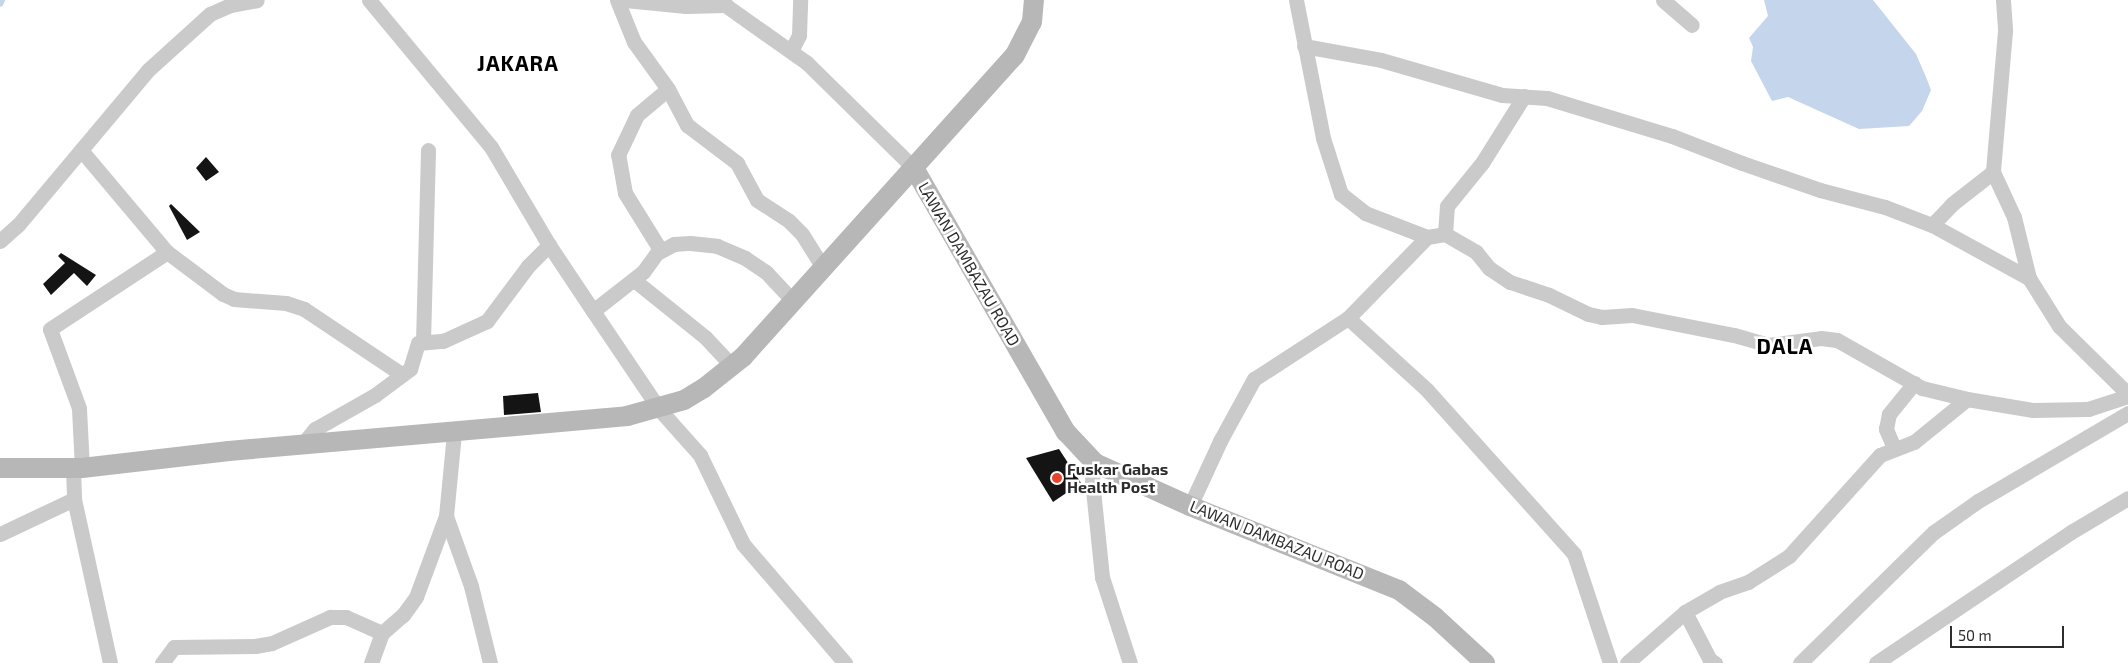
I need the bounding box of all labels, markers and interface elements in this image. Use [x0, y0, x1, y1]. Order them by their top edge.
district label: JAKARA [476, 50, 560, 76]
street label: LAWAN DAMBAZAU ROAD [914, 179, 1024, 349]
district label: DALA [1756, 333, 1814, 359]
place label: Fuskar Gabas Health Post [1067, 459, 1169, 497]
marker: Fuskar Gabas Health Post [1051, 472, 1063, 484]
street label: LAWAN DAMBAZAU ROAD [1187, 496, 1367, 584]
scale bar [1953, 616, 2067, 648]
text: 50 m [1958, 626, 1992, 644]

